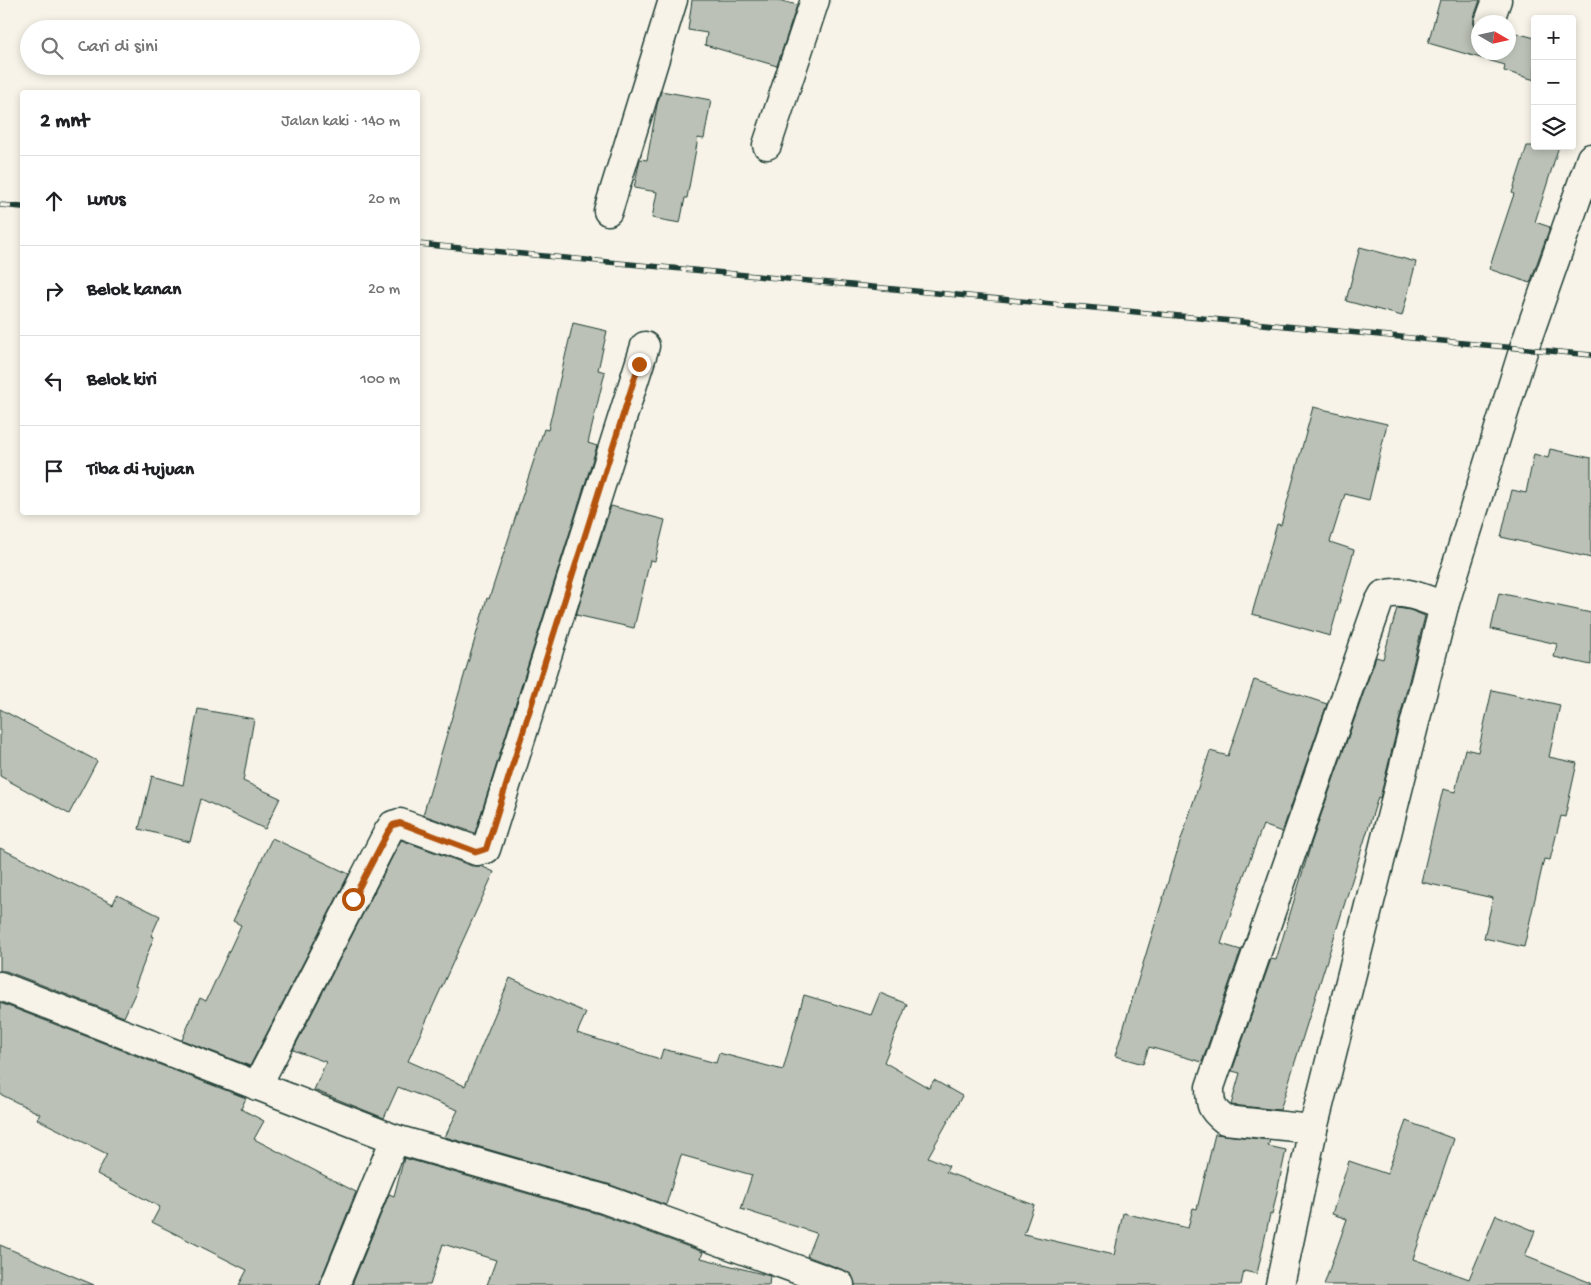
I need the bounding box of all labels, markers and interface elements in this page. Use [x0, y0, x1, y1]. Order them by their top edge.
north arrow [1471, 15, 1516, 60]
map controls [1531, 15, 1576, 150]
button: + [1531, 15, 1576, 60]
search box [20, 20, 420, 75]
icon: search [38, 34, 66, 62]
text: Cari di sini [78, 36, 158, 59]
button: − [1531, 60, 1576, 105]
button: layers [1531, 105, 1576, 150]
text: 2 mnt [40, 110, 89, 135]
text: Jalan kaki · 140 m [281, 113, 400, 132]
icon: ahead [40, 187, 68, 215]
text: Lurus [87, 189, 126, 212]
text: 20 m [368, 191, 400, 210]
icon: right [40, 277, 68, 305]
text: Belok kanan [87, 279, 181, 302]
text: 20 m [368, 281, 400, 300]
route end [628, 353, 651, 376]
icon: left [40, 367, 68, 395]
text: Belok kiri [87, 369, 157, 392]
text: 100 m [360, 371, 400, 390]
icon: arrive [40, 457, 68, 485]
text: Tiba di tujuan [87, 459, 194, 482]
route start [342, 888, 365, 911]

